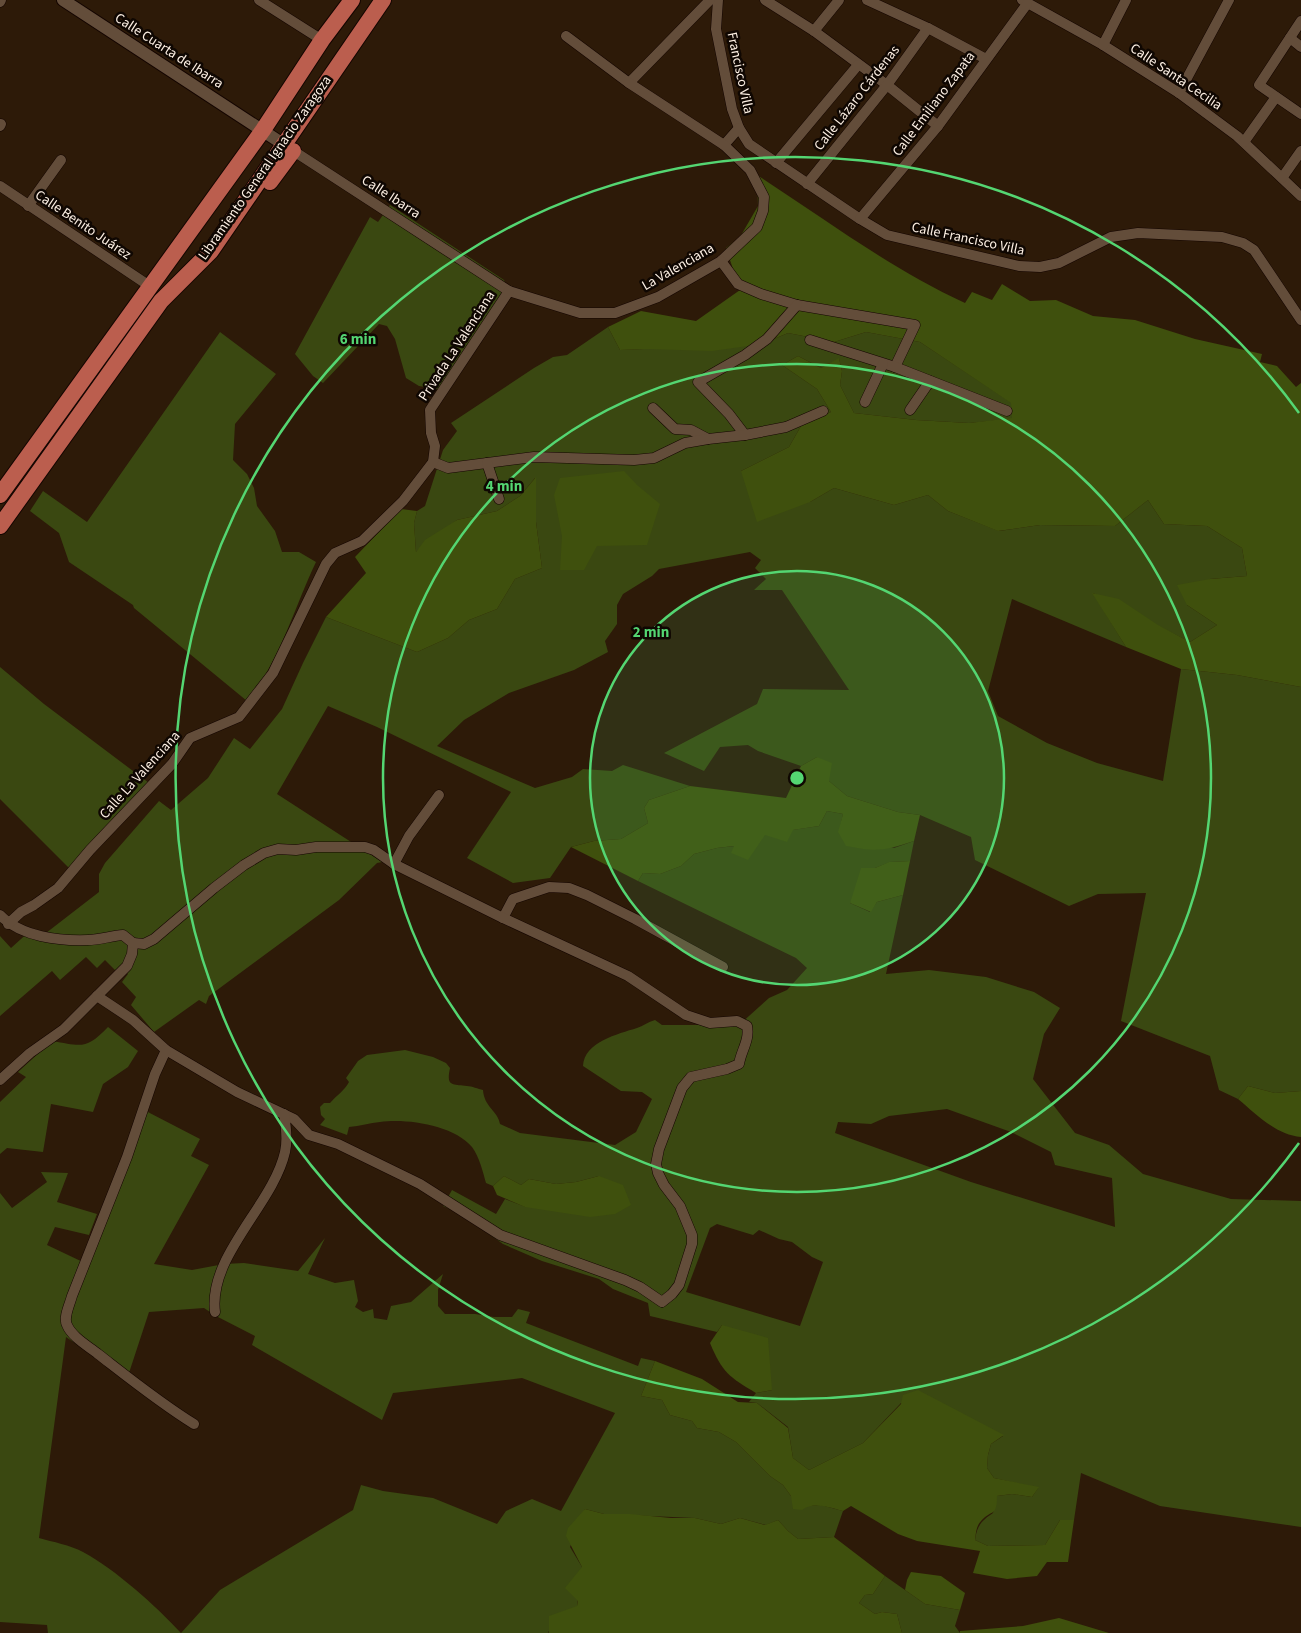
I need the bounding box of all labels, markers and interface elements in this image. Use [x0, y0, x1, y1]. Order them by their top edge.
street label: Calle Cuarta de Ibarra [111, 8, 227, 94]
street label: Francisco Villa [722, 30, 758, 116]
street label: Calle Santa Cecilia [1126, 39, 1226, 115]
street label: Calle Lázaro Cárdenas [810, 41, 905, 155]
street label: Calle Emiliano Zapata [888, 47, 980, 161]
street label: Libramiento General Ignacio Zaragoza [193, 72, 337, 264]
street label: Calle Ibarra [358, 170, 424, 224]
street label: Calle Benito Juárez [31, 185, 135, 265]
street label: Calle Francisco Villa [910, 217, 1026, 261]
street label: La Valenciana [638, 238, 718, 296]
street label: Privada La Valenciana [414, 287, 500, 405]
text: 6 min [340, 329, 376, 350]
text: 4 min [486, 476, 522, 497]
text: 2 min [633, 622, 669, 643]
street label: Calle La Valenciana [95, 727, 185, 823]
centre of rings [788, 769, 806, 787]

